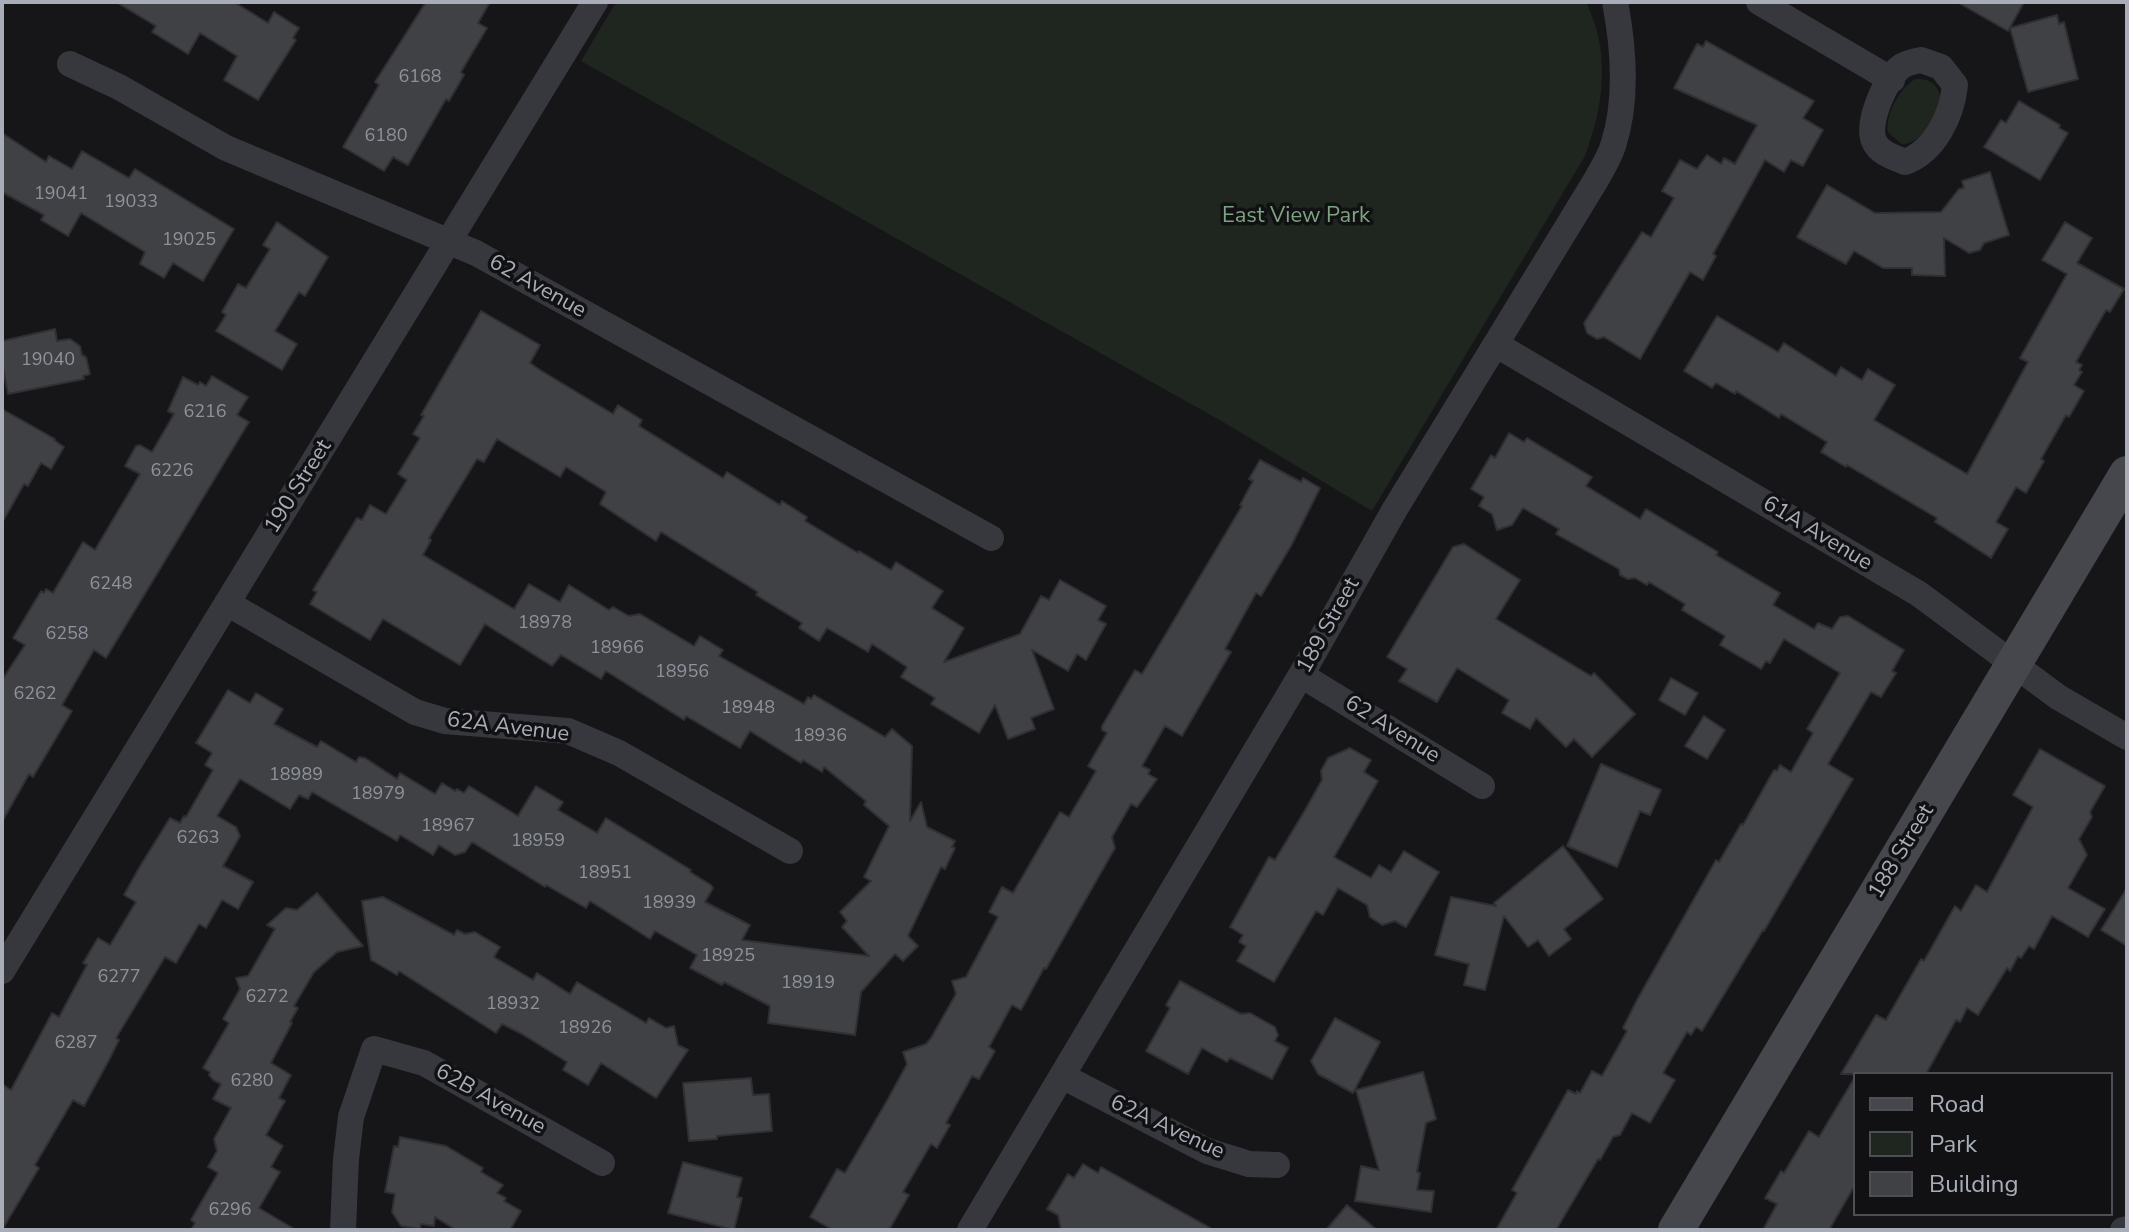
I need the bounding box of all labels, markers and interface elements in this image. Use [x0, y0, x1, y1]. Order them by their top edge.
house number: 6168 [398, 67, 442, 89]
house number: 6180 [364, 126, 408, 148]
house number: 19041 [34, 184, 88, 206]
house number: 19033 [104, 192, 158, 214]
park label: East View Park [1222, 204, 1370, 230]
house number: 19025 [162, 230, 216, 252]
street label: 62 Avenue [484, 250, 590, 324]
house number: 19040 [21, 350, 75, 372]
house number: 6216 [183, 402, 227, 424]
street label: 190 Street [260, 435, 338, 539]
house number: 6226 [150, 461, 194, 483]
street label: 61A Avenue [1758, 491, 1876, 577]
house number: 6248 [89, 574, 133, 596]
street label: 189 Street [1292, 574, 1366, 678]
house number: 18978 [518, 613, 572, 635]
house number: 6258 [45, 624, 89, 646]
house number: 18966 [590, 638, 644, 660]
house number: 18956 [655, 662, 709, 684]
house number: 6262 [13, 684, 57, 706]
street label: 62 Avenue [1340, 690, 1444, 770]
house number: 18948 [721, 698, 775, 720]
street label: 62A Avenue [445, 707, 571, 749]
house number: 18936 [793, 726, 847, 748]
house number: 18989 [269, 765, 323, 787]
house number: 18979 [351, 784, 405, 806]
street label: 188 Street [1864, 800, 1940, 904]
house number: 18967 [421, 816, 475, 838]
house number: 6263 [176, 828, 220, 850]
house number: 18959 [511, 831, 565, 853]
house number: 18951 [578, 863, 632, 885]
house number: 18939 [642, 893, 696, 915]
house number: 18925 [701, 946, 755, 968]
house number: 6277 [97, 967, 141, 989]
house number: 18919 [781, 973, 835, 995]
house number: 6272 [245, 987, 289, 1009]
house number: 18932 [486, 994, 540, 1016]
house number: 18926 [558, 1018, 612, 1040]
house number: 6287 [54, 1033, 98, 1055]
street label: 62B Avenue [430, 1059, 550, 1141]
house number: 6280 [230, 1071, 274, 1093]
legend [1853, 1072, 2113, 1216]
text: Road [1929, 1088, 1985, 1120]
street label: 62A Avenue [1106, 1090, 1228, 1166]
text: Park [1929, 1128, 1977, 1160]
text: Building [1929, 1168, 2019, 1200]
house number: 6296 [208, 1200, 252, 1222]

